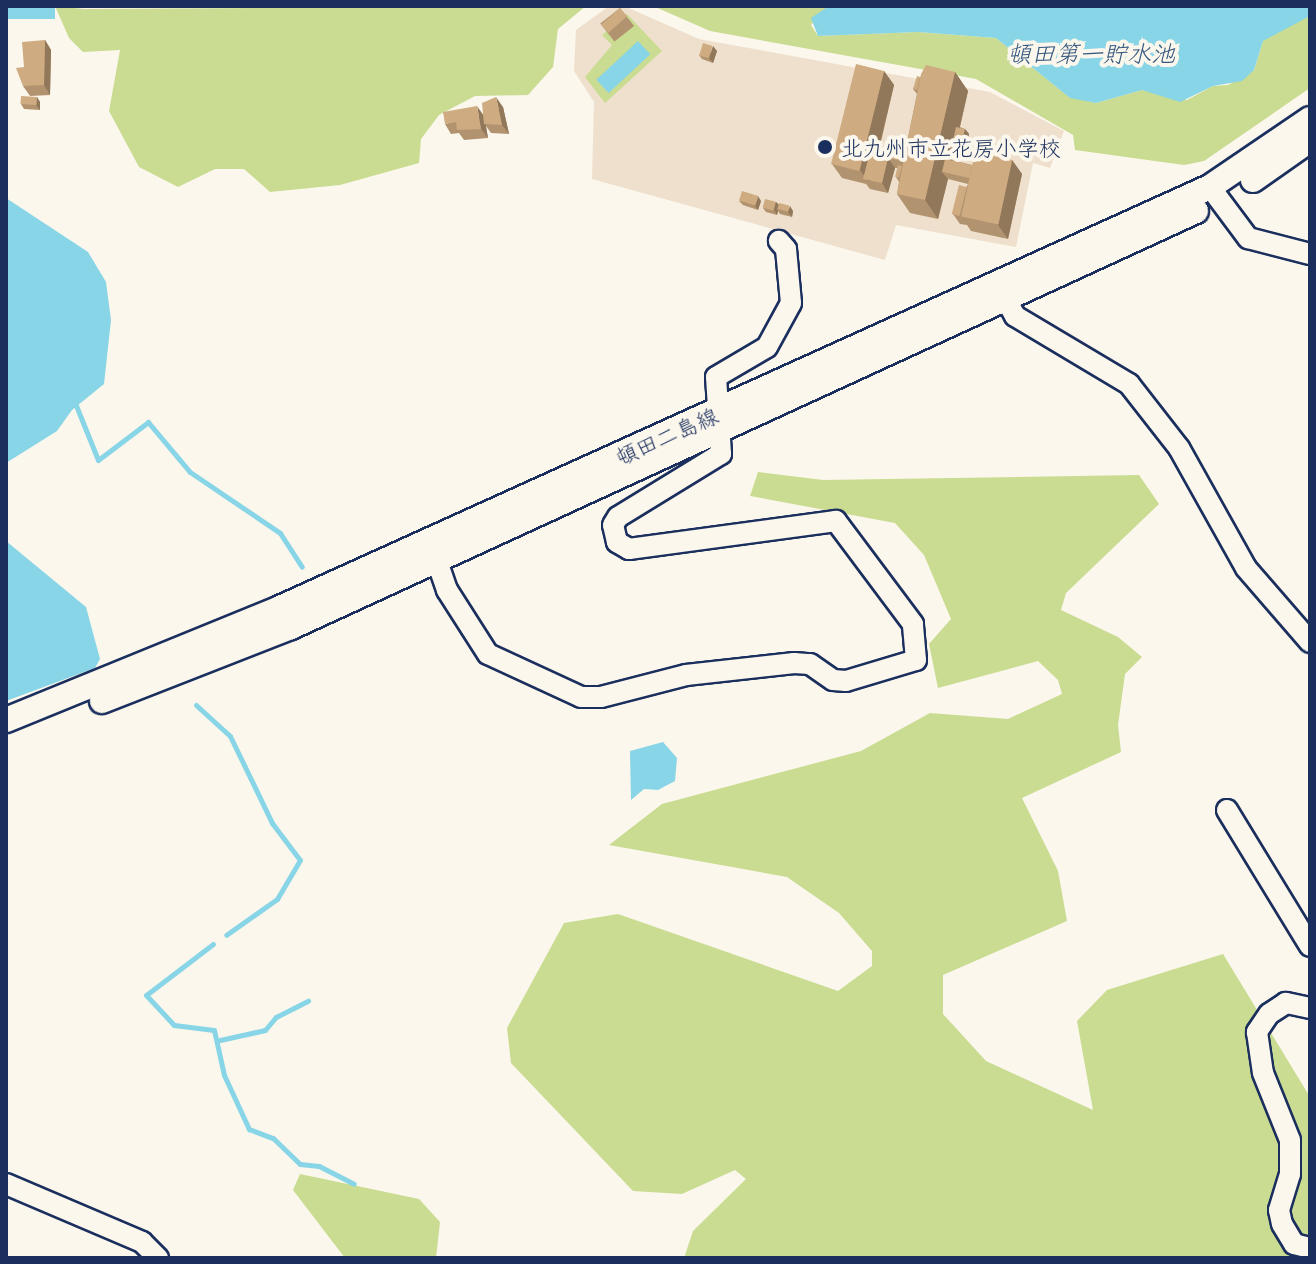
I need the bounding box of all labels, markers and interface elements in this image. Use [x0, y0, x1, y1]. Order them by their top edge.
water label: 頓田第一貯水池 [1007, 39, 1175, 67]
place label: 北九州市立花房小学校 [841, 134, 1061, 160]
marker: 北九州市立花房小学校 [816, 138, 834, 156]
street label: 頓田二島線 [610, 401, 722, 469]

